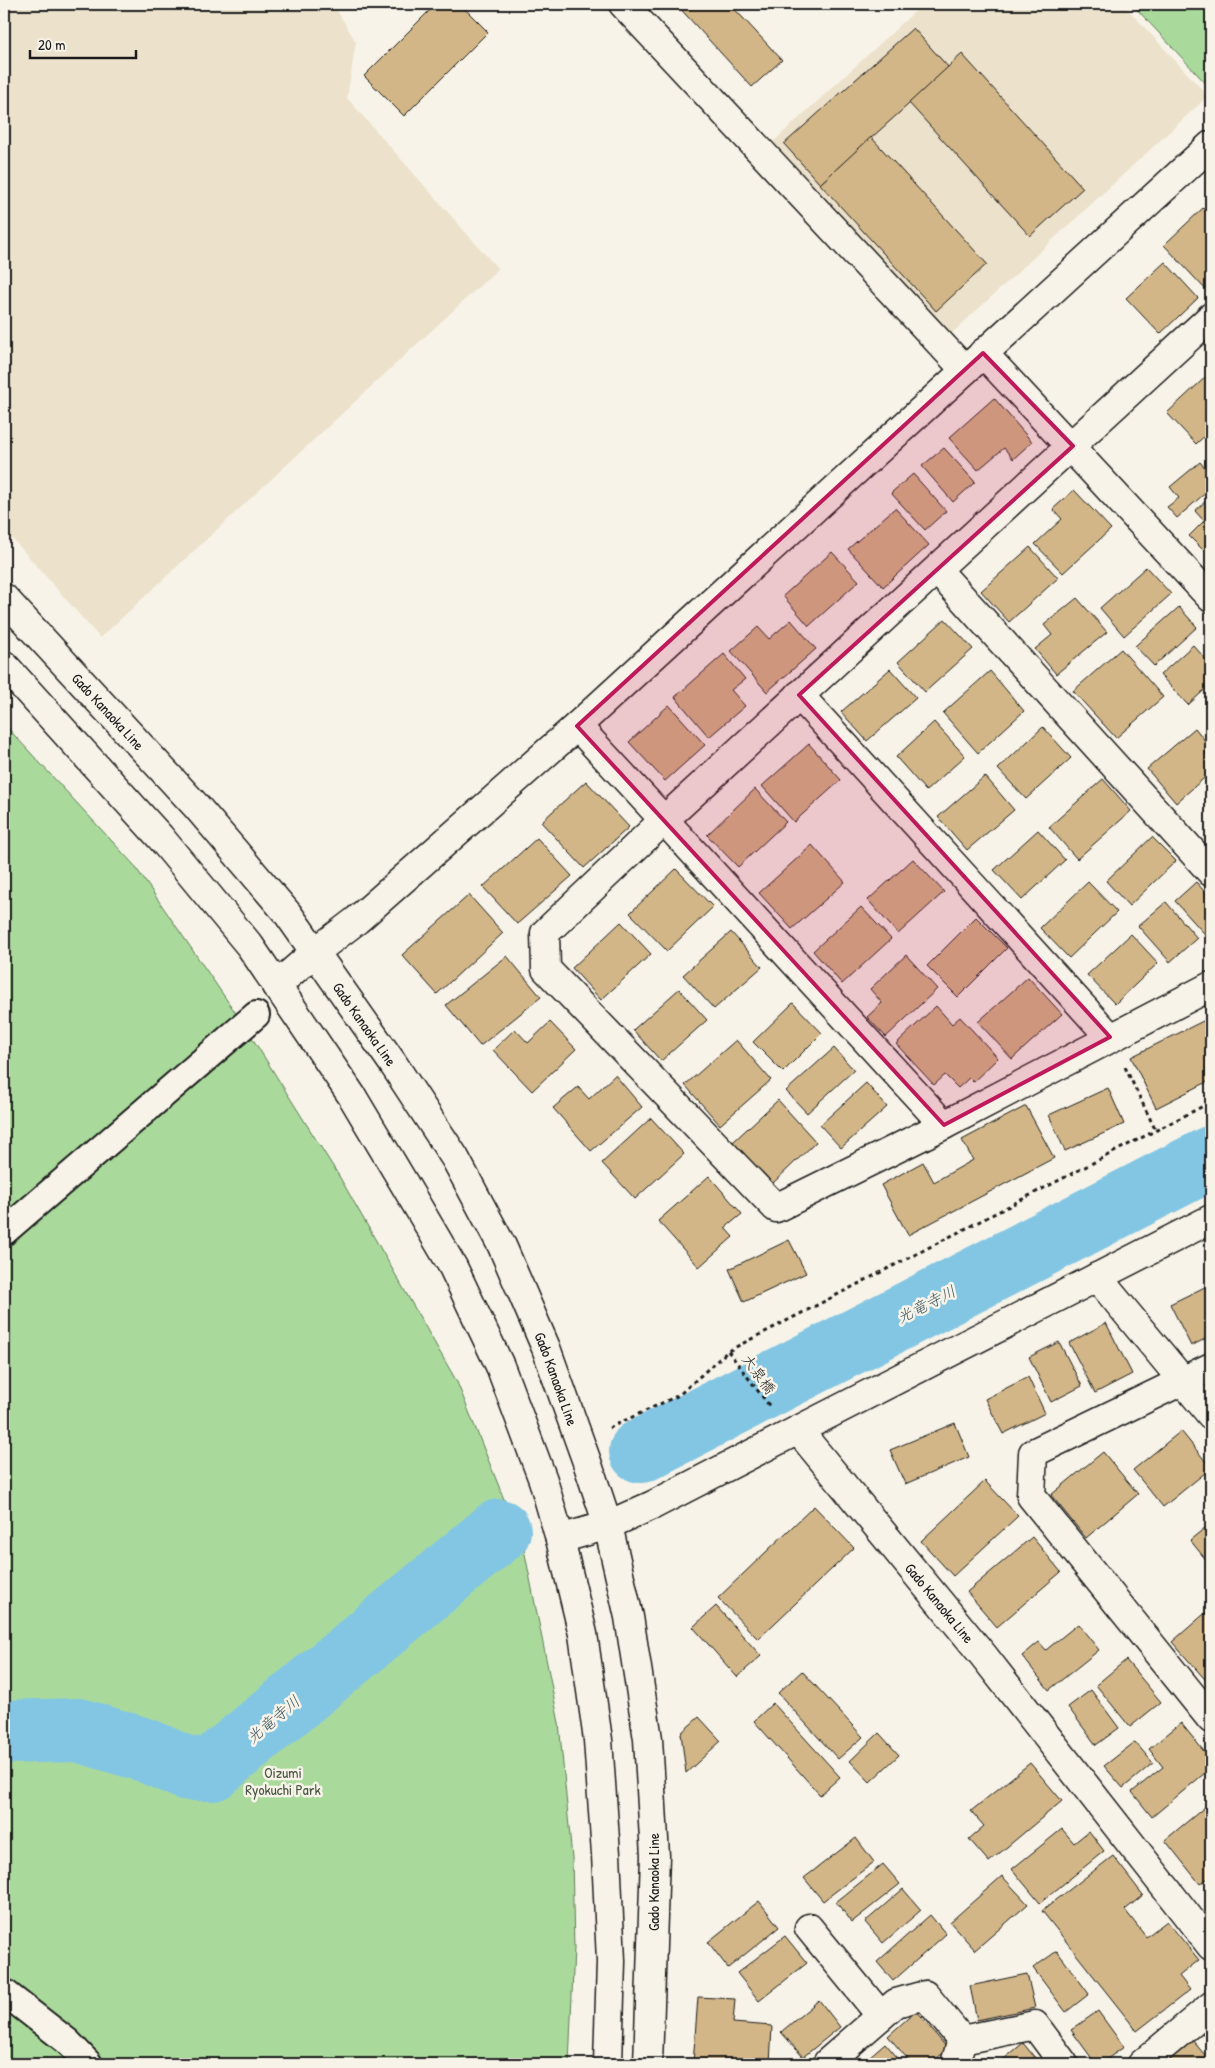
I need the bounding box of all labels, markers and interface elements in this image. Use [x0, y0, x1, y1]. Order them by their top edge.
scale bar [30, 28, 136, 60]
text: 20 m [38, 34, 65, 55]
street label: Gado Kanaoka Line [67, 668, 150, 754]
street label: Gado Kanaoka Line [328, 977, 402, 1070]
water label: 光竜寺川 [892, 1280, 960, 1328]
street label: Gado Kanaoka Line [530, 1329, 584, 1428]
street label: 大泉橋 [737, 1350, 781, 1398]
street label: Gado Kanaoka Line [901, 1558, 979, 1647]
water label: 光竜寺川 [241, 1690, 305, 1748]
park label: Oizumi Ryokuchi Park [245, 1762, 321, 1800]
street label: Gado Kanaoka Line [643, 1833, 664, 1931]

